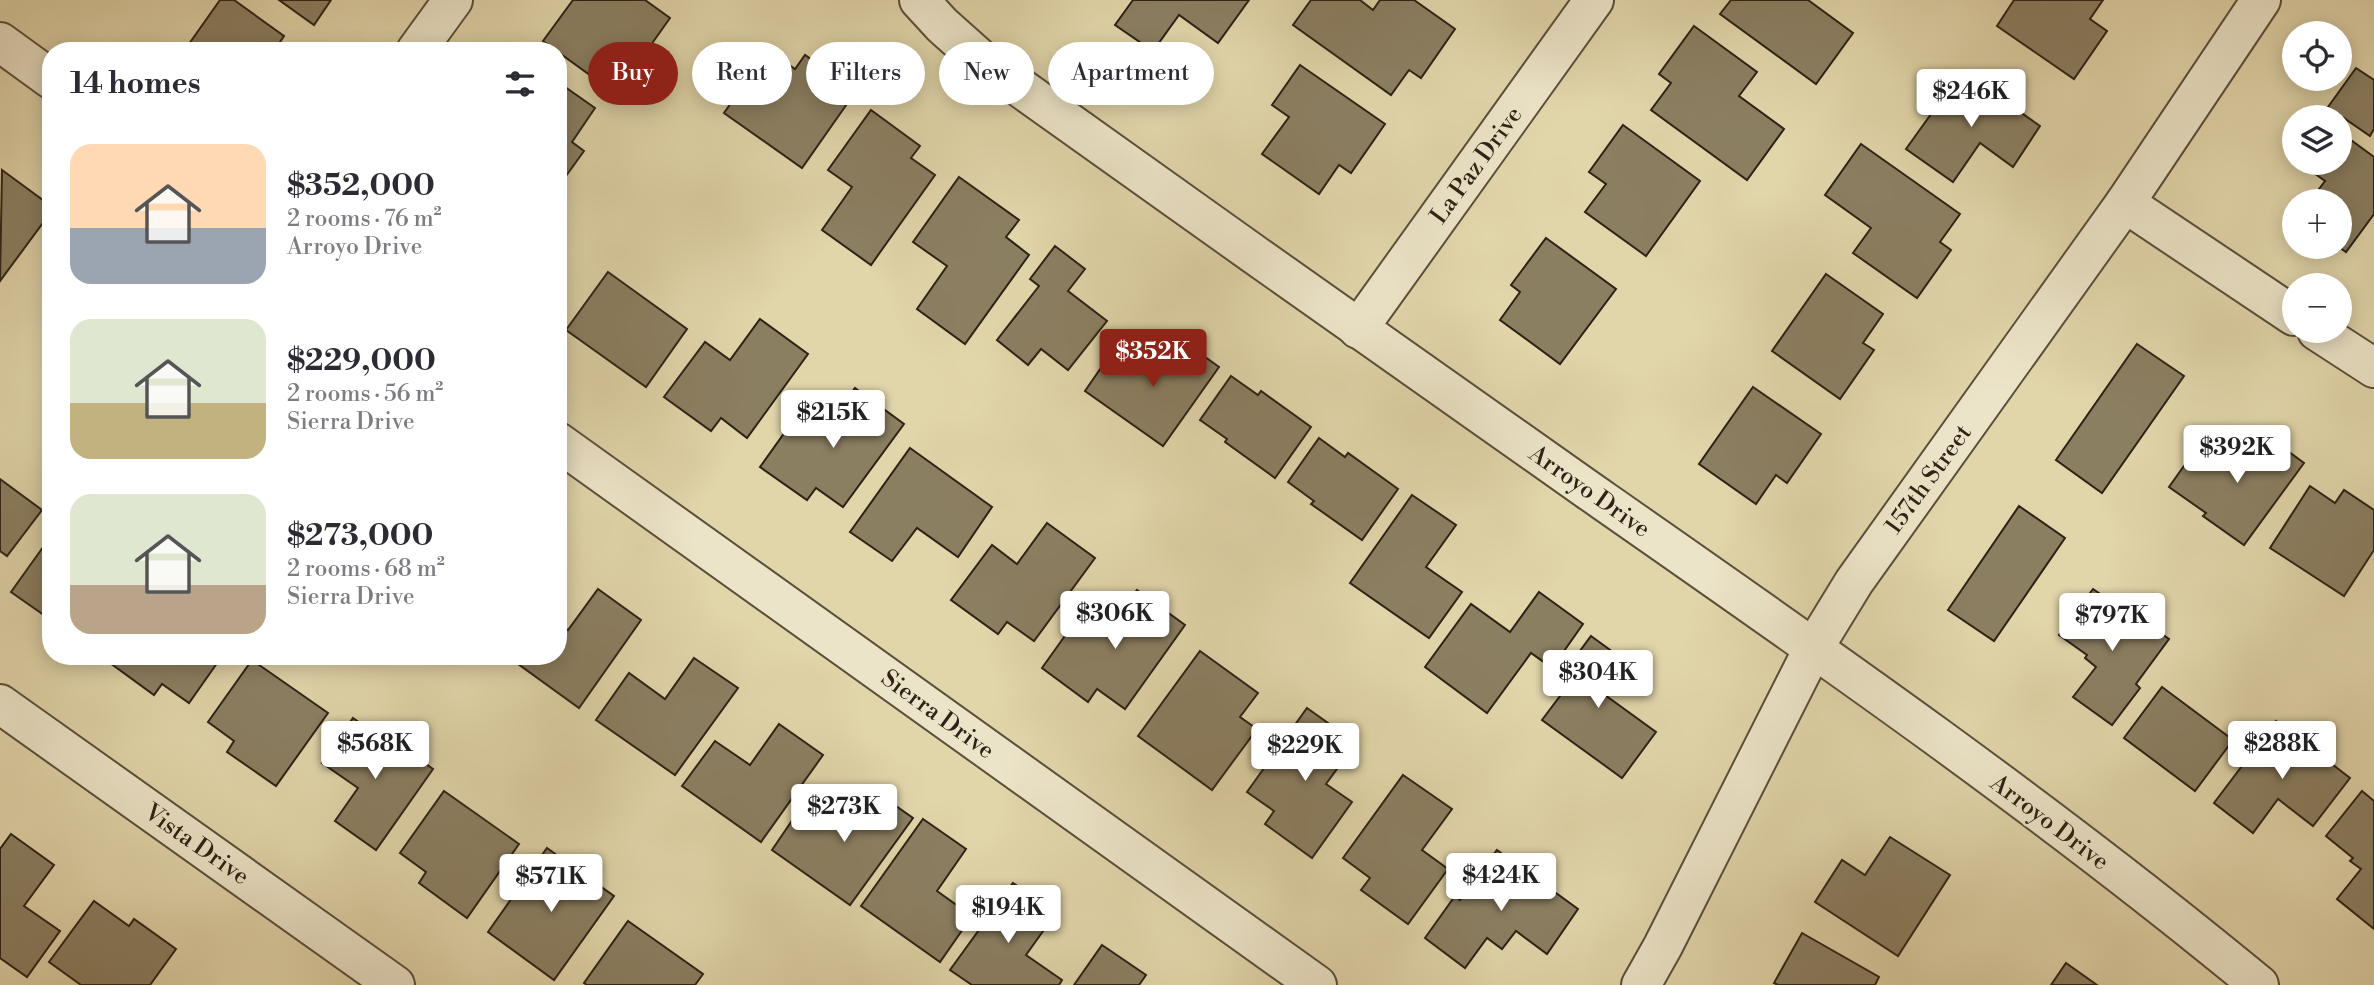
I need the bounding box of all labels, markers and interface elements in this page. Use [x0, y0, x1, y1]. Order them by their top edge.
map controls [2282, 21, 2352, 343]
button: locate [2282, 21, 2352, 91]
chip: Buy [588, 42, 678, 105]
chip: Rent [692, 42, 792, 105]
chip: Filters [806, 42, 925, 105]
chip: New [939, 42, 1034, 105]
chip: Apartment [1048, 42, 1214, 105]
text: 14 homes [70, 65, 201, 103]
icon: filters [501, 65, 539, 103]
pin: $246K [1922, 69, 2020, 129]
text: $246K [1933, 78, 2009, 106]
street label: La Paz Drive [1424, 101, 1529, 230]
button: layers [2282, 105, 2352, 175]
text: $352,000 [287, 167, 435, 205]
icon: home [126, 172, 210, 256]
button: + [2282, 189, 2352, 259]
text: 2 rooms · 76 m² [287, 205, 442, 233]
text: Arroyo Drive [287, 233, 422, 261]
button: − [2282, 273, 2352, 343]
pin: $352K [1104, 330, 1202, 389]
text: $352K [1116, 338, 1190, 366]
text: $229,000 [287, 342, 436, 380]
icon: home [126, 347, 210, 431]
text: 2 rooms · 56 m² [287, 380, 443, 408]
pin: $215K [784, 391, 882, 450]
text: $215K [797, 399, 869, 427]
text: Sierra Drive [287, 408, 415, 436]
street label: 157th Street [1879, 419, 1979, 540]
pin: $392K [2188, 426, 2286, 485]
text: $392K [2199, 434, 2275, 462]
street label: Arroyo Drive [1522, 438, 1656, 545]
text: $273,000 [287, 517, 433, 555]
icon: home [126, 522, 210, 606]
text: 2 rooms · 68 m² [287, 555, 445, 583]
text: Sierra Drive [287, 583, 415, 611]
pin: $306K [1066, 592, 1164, 651]
pin: $797K [2063, 594, 2161, 653]
text: $306K [1076, 600, 1154, 628]
text: $797K [2075, 602, 2149, 630]
pin: $304K [1549, 650, 1647, 710]
text: $304K [1559, 659, 1637, 687]
street label: Sierra Drive [875, 664, 1000, 766]
pin: $568K [326, 722, 424, 781]
pin: $288K [2233, 722, 2331, 781]
pin: $229K [1256, 724, 1354, 783]
text: $568K [337, 730, 413, 758]
text: $288K [2244, 730, 2320, 758]
text: $229K [1267, 732, 1343, 760]
street label: Arroyo Drive [1983, 768, 2115, 877]
pin: $273K [795, 784, 893, 844]
text: $273K [807, 793, 881, 821]
street label: Vista Drive [137, 797, 255, 892]
pin: $424K [1452, 853, 1550, 913]
pin: $571K [502, 855, 600, 914]
text: $424K [1462, 862, 1540, 890]
text: $571K [515, 863, 587, 891]
pin: $194K [959, 886, 1057, 945]
text: $194K [972, 894, 1044, 922]

